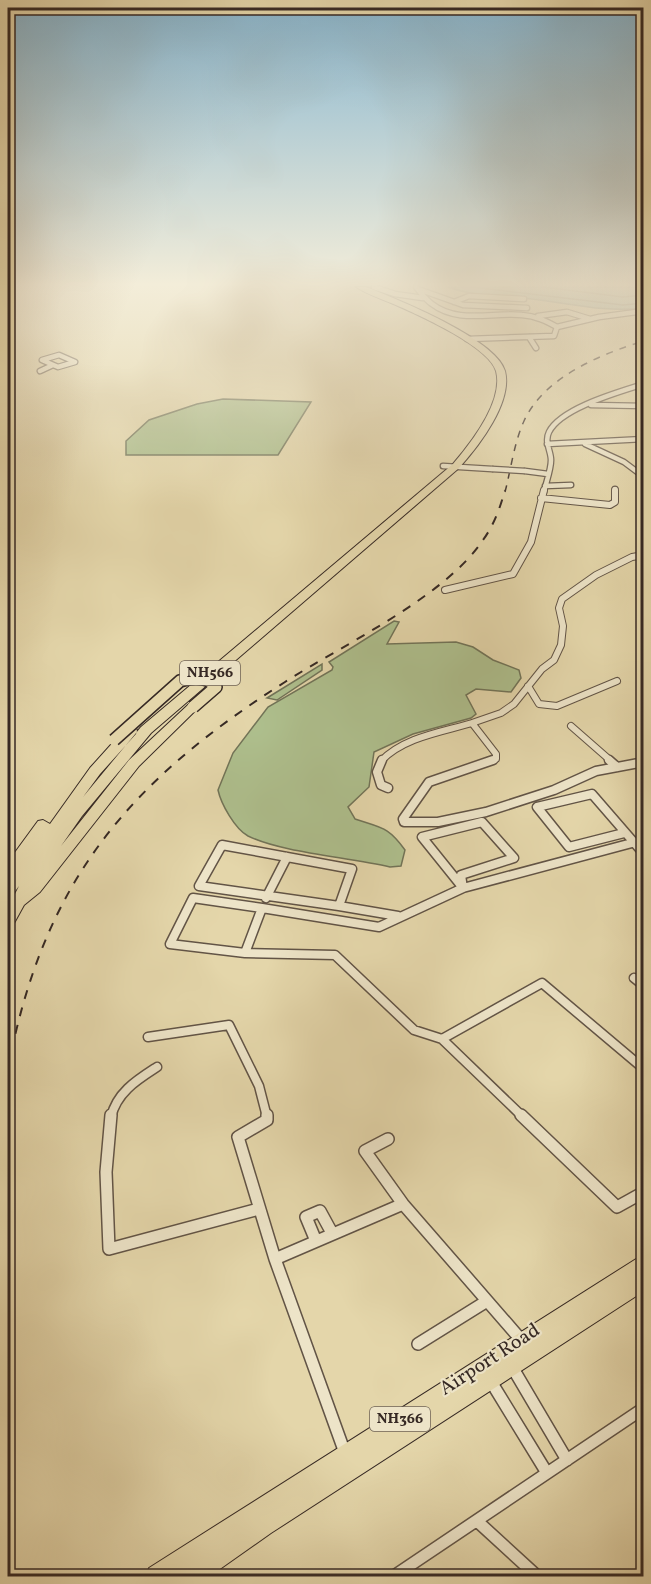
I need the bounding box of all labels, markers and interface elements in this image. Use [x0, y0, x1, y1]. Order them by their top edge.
road number: NH566 [180, 661, 240, 685]
street label: Airport Road [434, 1317, 546, 1403]
road number: NH366 [370, 1407, 430, 1431]

